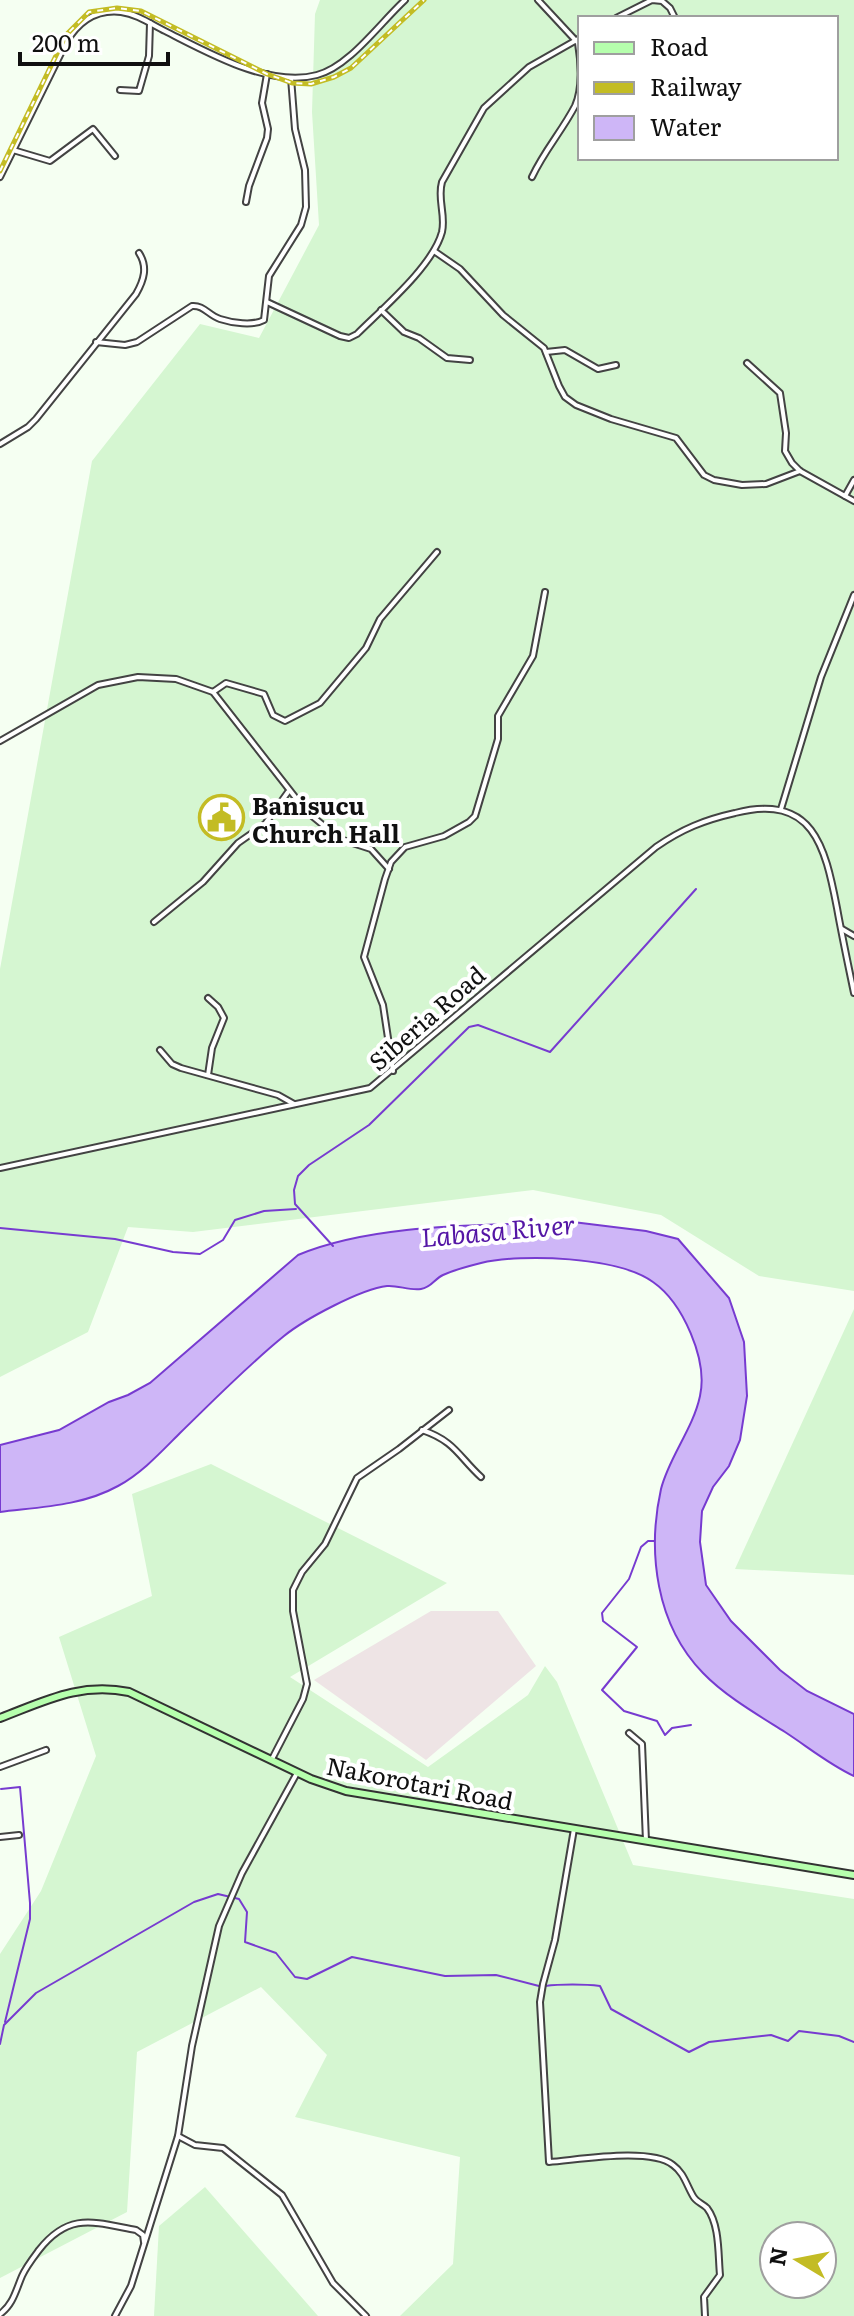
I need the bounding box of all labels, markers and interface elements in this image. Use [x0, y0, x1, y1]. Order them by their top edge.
scale bar [20, 16, 168, 66]
legend [578, 16, 838, 160]
text: 200 m [32, 24, 100, 59]
text: Road [650, 28, 709, 63]
text: Railway [650, 68, 742, 103]
text: Water [650, 108, 722, 143]
place label: Banisucu Church Hall [252, 787, 400, 850]
public building icon: Banisucu Church Hall [197, 794, 245, 842]
street label: Siberia Road [360, 956, 492, 1077]
water label: Labasa River [419, 1203, 577, 1255]
street label: Nakorotari Road [324, 1747, 517, 1817]
north arrow [758, 2220, 838, 2300]
text: N [759, 2244, 795, 2268]

